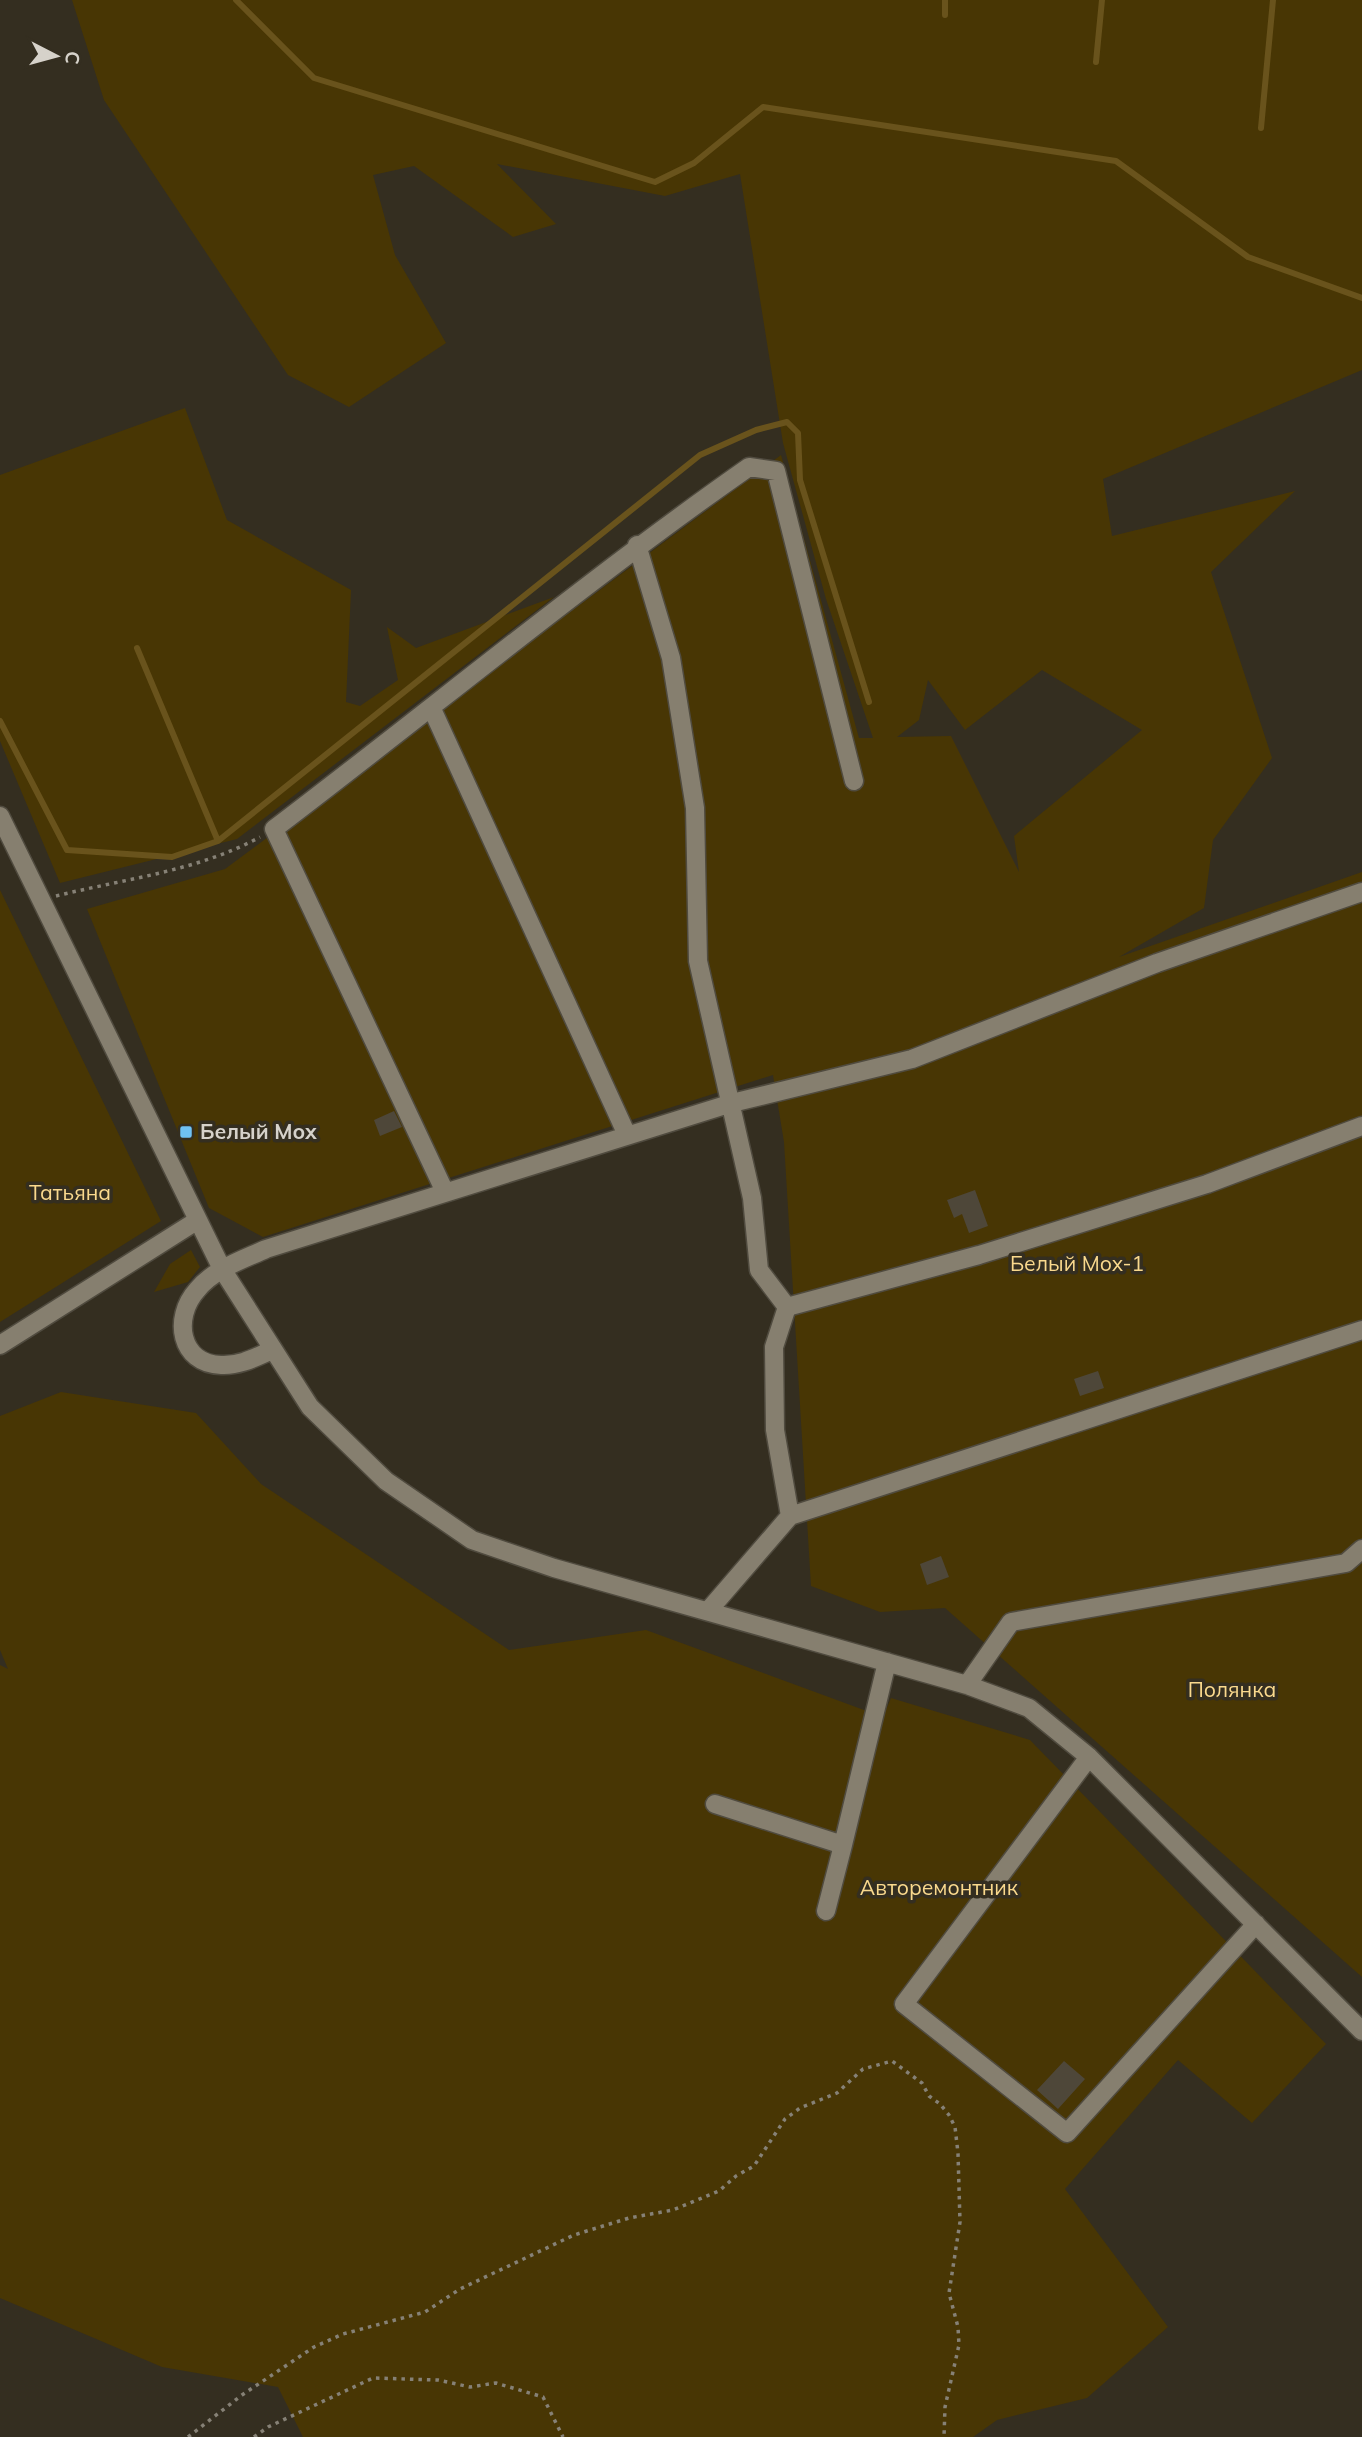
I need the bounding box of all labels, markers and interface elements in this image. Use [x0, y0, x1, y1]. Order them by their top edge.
north arrow [21, 21, 91, 91]
text: С [60, 50, 86, 66]
place label: Белый Мох [200, 1118, 317, 1144]
marker: Белый Мох [178, 1124, 194, 1140]
park label: Татьяна [29, 1179, 111, 1205]
park label: Белый Мох-1 [1010, 1250, 1144, 1276]
park label: Полянка [1188, 1676, 1276, 1702]
park label: Авторемонтник [860, 1874, 1019, 1900]

